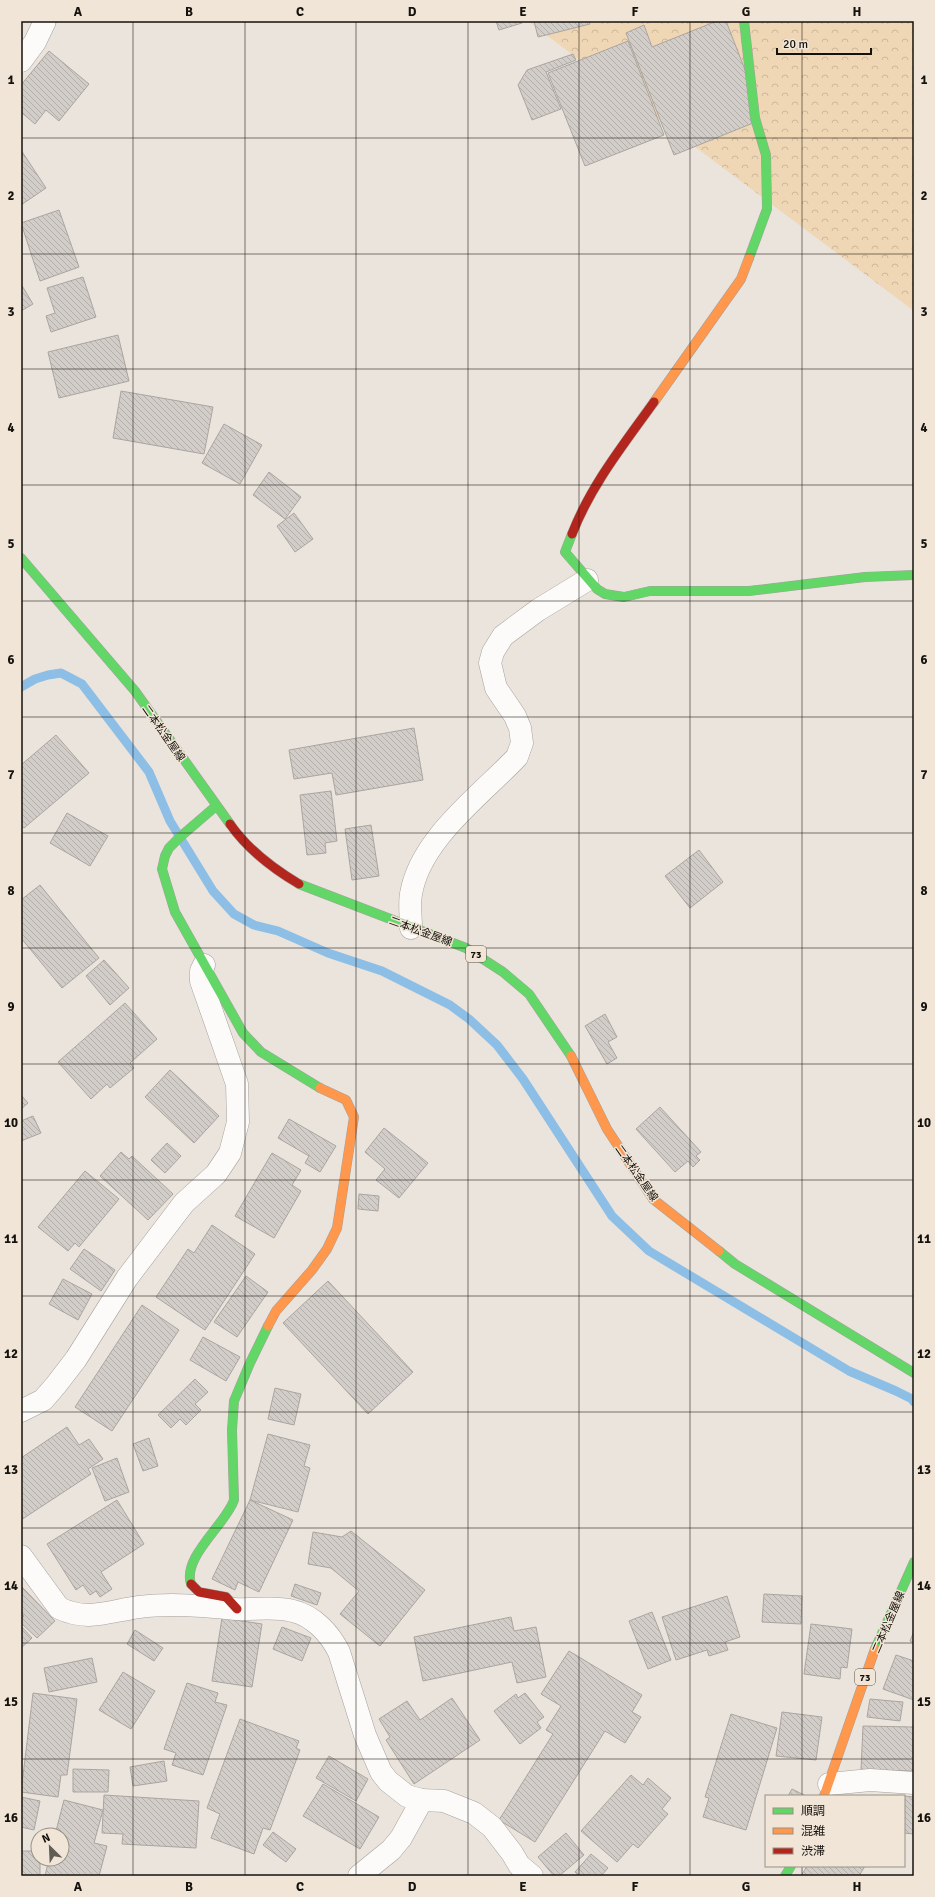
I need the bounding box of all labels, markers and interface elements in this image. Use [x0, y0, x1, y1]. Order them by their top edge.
text: A [74, 4, 83, 20]
text: B [185, 4, 193, 20]
text: C [296, 4, 304, 20]
text: D [408, 4, 417, 20]
text: E [519, 4, 527, 20]
text: F [632, 4, 639, 20]
text: G [742, 4, 750, 20]
text: H [853, 4, 861, 20]
scale bar [777, 30, 871, 56]
text: 20 m [783, 37, 808, 52]
text: 1 [7, 72, 15, 88]
text: 1 [920, 72, 928, 88]
text: 2 [7, 188, 15, 204]
text: 2 [920, 188, 928, 204]
text: 3 [7, 304, 15, 320]
text: 3 [920, 304, 928, 320]
text: 4 [7, 420, 15, 436]
text: 4 [920, 420, 928, 436]
text: 5 [7, 536, 15, 552]
text: 5 [920, 536, 928, 552]
text: 6 [7, 652, 15, 668]
text: 6 [920, 652, 928, 668]
street label: 二本松金屋線 [139, 703, 188, 764]
text: 7 [7, 767, 15, 783]
text: 7 [920, 767, 928, 783]
text: 8 [7, 883, 15, 899]
text: 8 [920, 883, 928, 899]
street label: 二本松金屋線 [388, 914, 454, 949]
road number: 73 [466, 946, 486, 962]
text: 9 [7, 999, 15, 1015]
text: 9 [920, 999, 928, 1015]
text: 10 [4, 1115, 18, 1131]
text: 10 [917, 1115, 931, 1131]
street label: 二本松金屋線 [612, 1143, 661, 1204]
text: 11 [4, 1231, 18, 1247]
text: 11 [917, 1231, 931, 1247]
text: 12 [4, 1346, 18, 1362]
text: 12 [917, 1346, 931, 1362]
text: 13 [4, 1462, 18, 1478]
text: 13 [917, 1462, 931, 1478]
text: 14 [4, 1578, 18, 1594]
text: 14 [917, 1578, 931, 1594]
street label: 二本松金屋線 [870, 1589, 907, 1655]
road number: 73 [855, 1669, 875, 1685]
text: 15 [4, 1694, 18, 1710]
text: 15 [917, 1694, 931, 1710]
legend [765, 1795, 905, 1867]
text: 順調 [801, 1804, 825, 1819]
text: 16 [4, 1810, 18, 1826]
text: 16 [917, 1810, 931, 1826]
text: 混雑 [801, 1824, 825, 1839]
north arrow [30, 1827, 70, 1867]
text: N [40, 1831, 52, 1846]
text: 渋滞 [801, 1844, 825, 1859]
text: A [74, 1879, 83, 1895]
text: B [185, 1879, 193, 1895]
text: C [296, 1879, 304, 1895]
text: D [408, 1879, 417, 1895]
text: E [519, 1879, 527, 1895]
text: F [632, 1879, 639, 1895]
text: G [742, 1879, 750, 1895]
text: H [853, 1879, 861, 1895]

